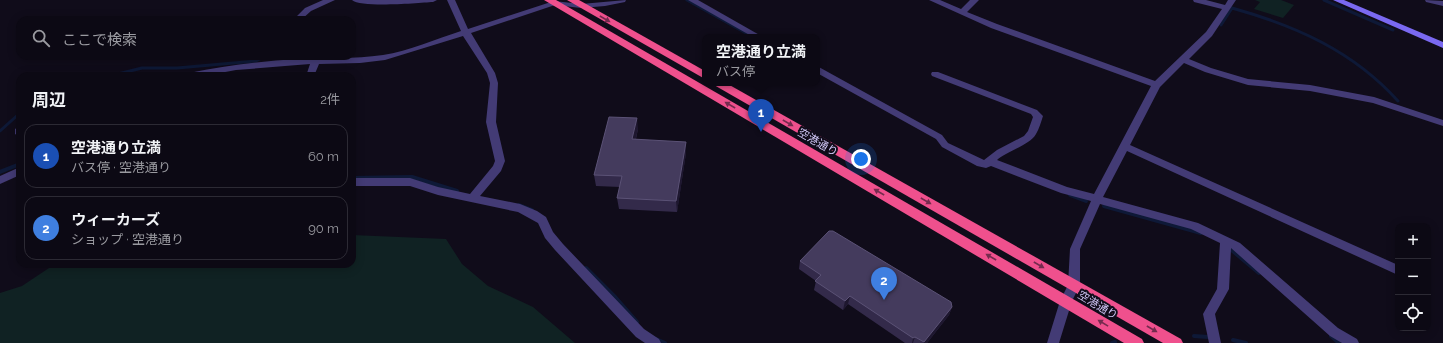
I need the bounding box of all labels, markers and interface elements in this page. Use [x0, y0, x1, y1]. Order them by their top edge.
search box [16, 16, 356, 60]
one-way arrow [600, 16, 611, 23]
icon: search [30, 27, 52, 49]
text: ここで検索 [62, 31, 137, 49]
popup [702, 34, 820, 86]
text: 空港通り立満 [716, 43, 806, 61]
text: バス停 [716, 64, 755, 79]
text: 周辺 [32, 90, 66, 110]
text: 2件 [320, 92, 340, 107]
pin: 1 [748, 99, 774, 132]
one-way arrow [724, 102, 736, 109]
one-way arrow [782, 119, 794, 126]
street label: 空港通り [795, 126, 840, 159]
text: 空港通り立満 [71, 139, 161, 157]
text: 1 [43, 149, 49, 164]
text: 60 m [308, 149, 339, 164]
your location [851, 149, 871, 169]
text: バス停 · 空港通り [71, 160, 171, 175]
one-way arrow [873, 188, 885, 195]
one-way arrow [920, 197, 932, 204]
text: ウィーカーズ [71, 211, 160, 229]
text: 2 [42, 221, 50, 236]
text: 90 m [308, 221, 339, 236]
map controls [1395, 223, 1431, 331]
button: + [1395, 223, 1431, 259]
text: ショップ · 空港通り [71, 232, 184, 247]
one-way arrow [985, 254, 997, 261]
button: − [1395, 259, 1431, 295]
one-way arrow [1033, 261, 1045, 268]
pin: 2 [871, 267, 897, 300]
street label: 空港通り [1076, 289, 1120, 322]
button: locate [1395, 295, 1431, 331]
one-way arrow [1098, 319, 1108, 327]
one-way arrow [1146, 326, 1158, 332]

